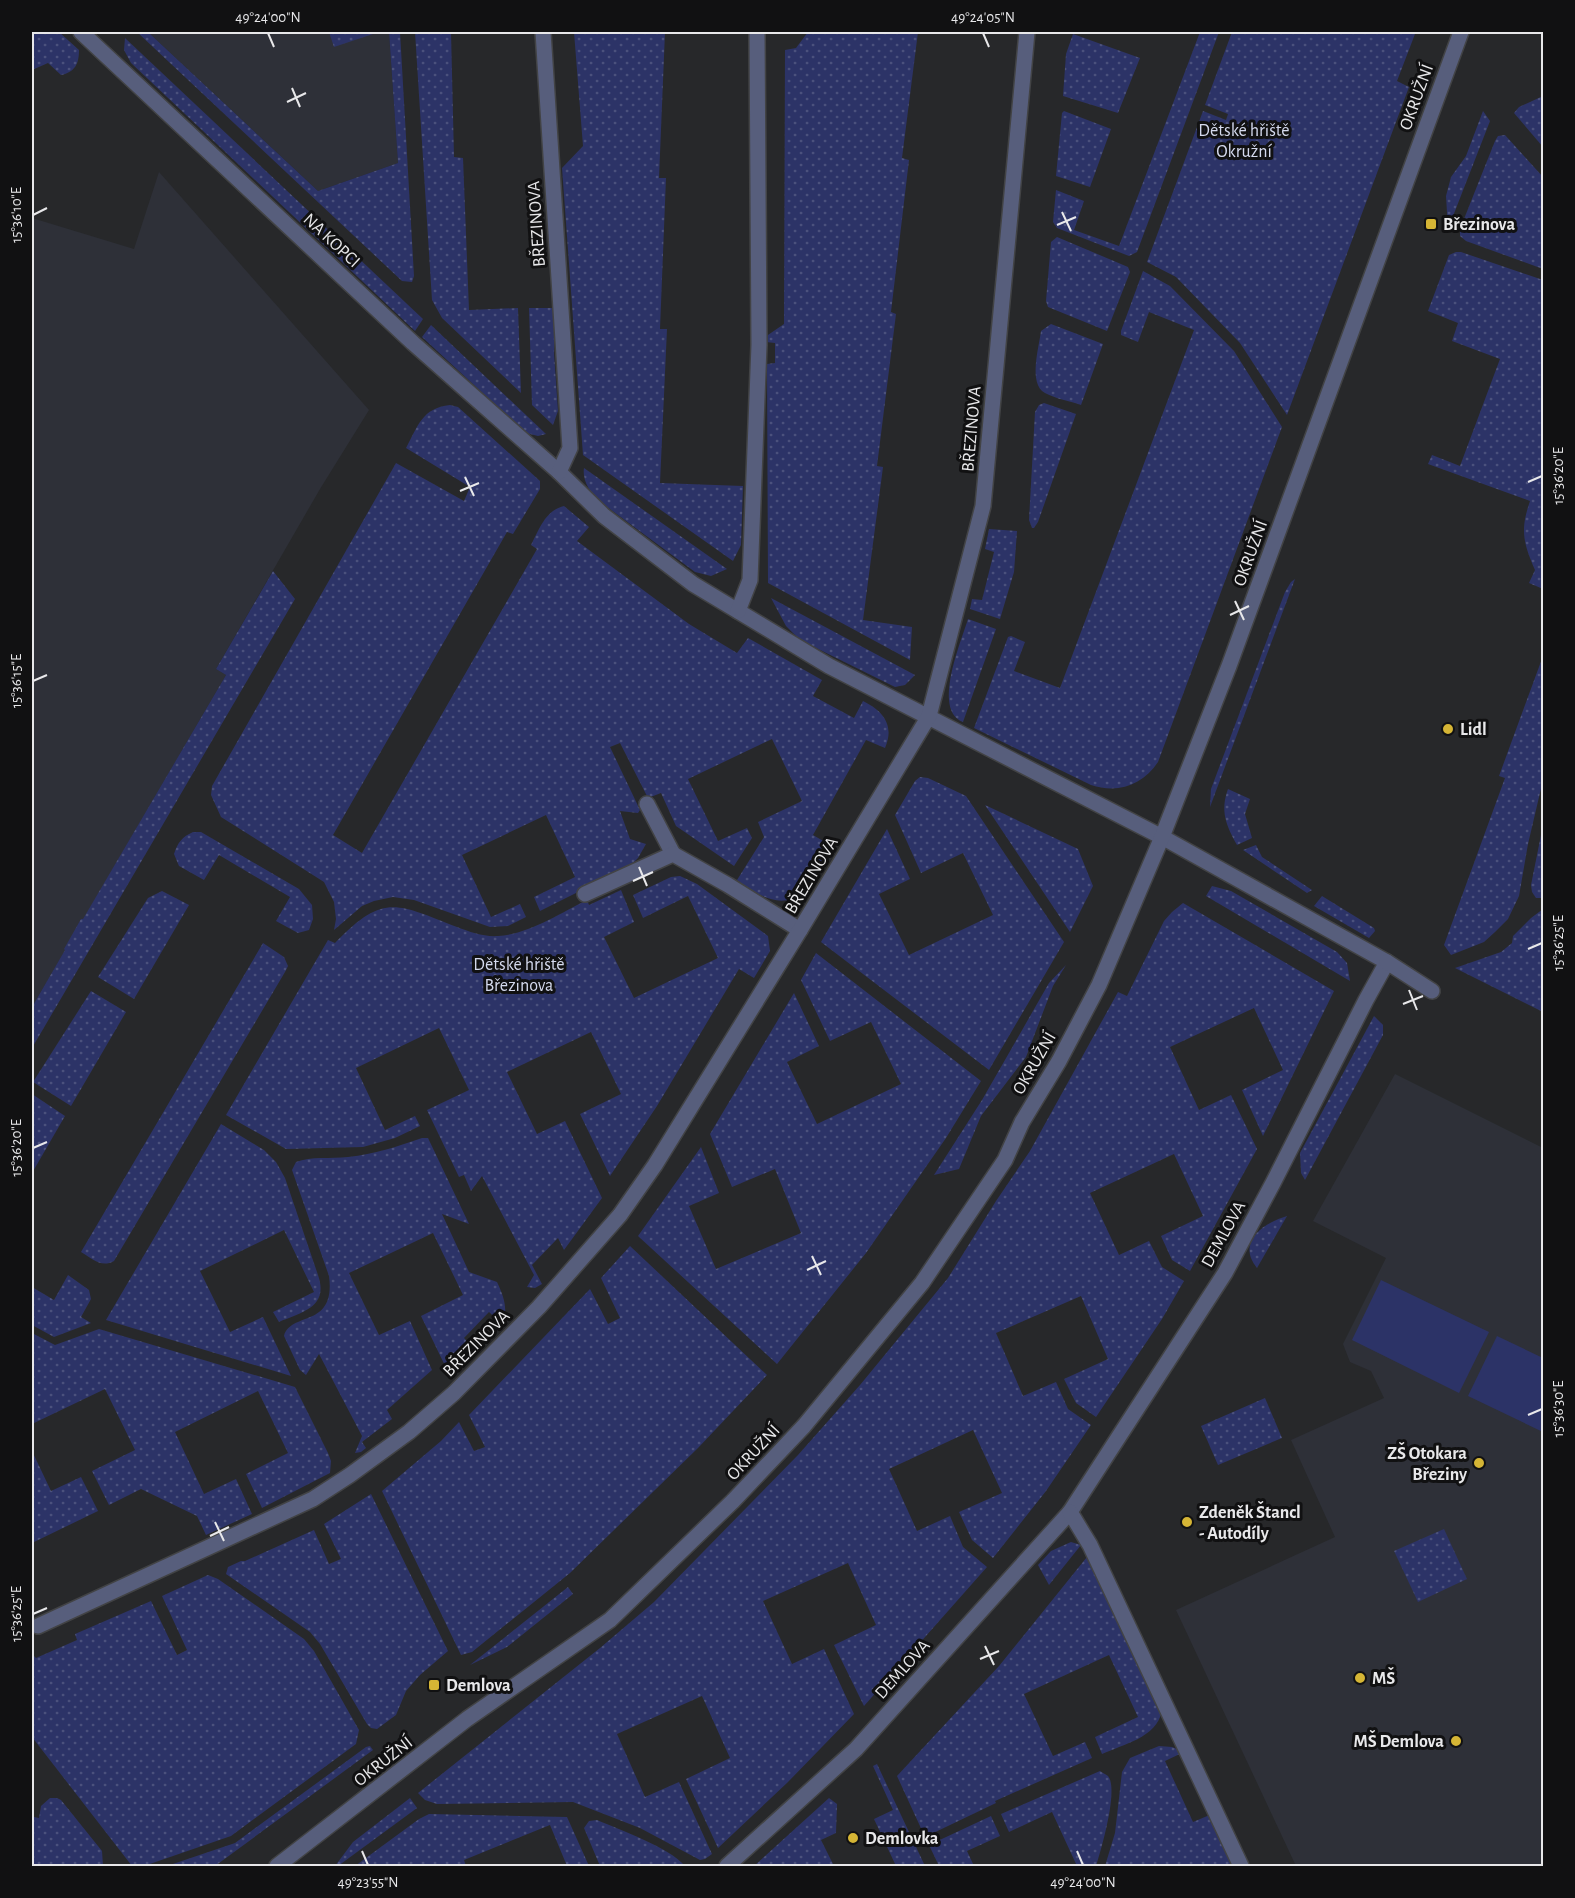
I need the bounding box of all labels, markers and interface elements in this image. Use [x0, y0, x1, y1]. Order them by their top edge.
text: 49°24'00"N [235, 10, 301, 25]
text: 49°24'05"N [951, 10, 1015, 25]
street label: OKRUŽNÍ [1394, 61, 1437, 133]
park label: Dětské hřiště Okružní [1198, 122, 1290, 161]
street label: BŘEZINOVA [522, 180, 549, 268]
text: 15°36'10"E [9, 187, 24, 243]
street label: NA KOPCI [300, 210, 363, 271]
place label: Březinova [1443, 216, 1515, 234]
marker: Březinova [1424, 217, 1438, 231]
street label: BŘEZINOVA [956, 385, 985, 473]
text: 15°36'20"E [1551, 447, 1566, 505]
street label: OKRUŽNÍ [1228, 517, 1271, 589]
text: 15°36'15"E [9, 654, 24, 708]
place label: Lidl [1460, 721, 1487, 739]
marker: Lidl [1441, 722, 1455, 736]
street label: BŘEZINOVA [779, 832, 842, 917]
text: 15°36'25"E [1551, 915, 1566, 971]
park label: Dětské hřiště Březinova [473, 956, 565, 995]
street label: OKRUŽNÍ [1007, 1028, 1060, 1098]
text: 15°36'20"E [9, 1119, 24, 1177]
street label: DEMLOVA [1198, 1198, 1250, 1271]
street label: BŘEZINOVA [438, 1304, 514, 1380]
text: 15°36'30"E [1551, 1380, 1566, 1438]
street label: OKRUŽNÍ [721, 1419, 784, 1484]
place label: ZŠ Otokara Březiny [1387, 1442, 1468, 1484]
marker: ZŠ Otokara Březiny [1472, 1456, 1486, 1470]
place label: Zdeněk Štancl - Autodíly [1199, 1501, 1301, 1543]
marker: Zdeněk Štancl - Autodíly [1180, 1515, 1194, 1529]
text: 15°36'25"E [9, 1586, 24, 1642]
street label: DEMLOVA [872, 1636, 934, 1703]
place label: MŠ [1372, 1667, 1395, 1688]
marker: MŠ [1353, 1671, 1367, 1685]
place label: Demlova [446, 1677, 511, 1695]
marker: Demlova [427, 1678, 441, 1692]
place label: MŠ Demlova [1353, 1730, 1444, 1751]
street label: OKRUŽNÍ [349, 1731, 416, 1790]
marker: MŠ Demlova [1449, 1734, 1463, 1748]
place label: Demlovka [865, 1830, 939, 1848]
marker: Demlovka [846, 1831, 860, 1845]
text: 49°23'55"N [337, 1875, 399, 1890]
text: 49°24'00"N [1050, 1875, 1116, 1890]

